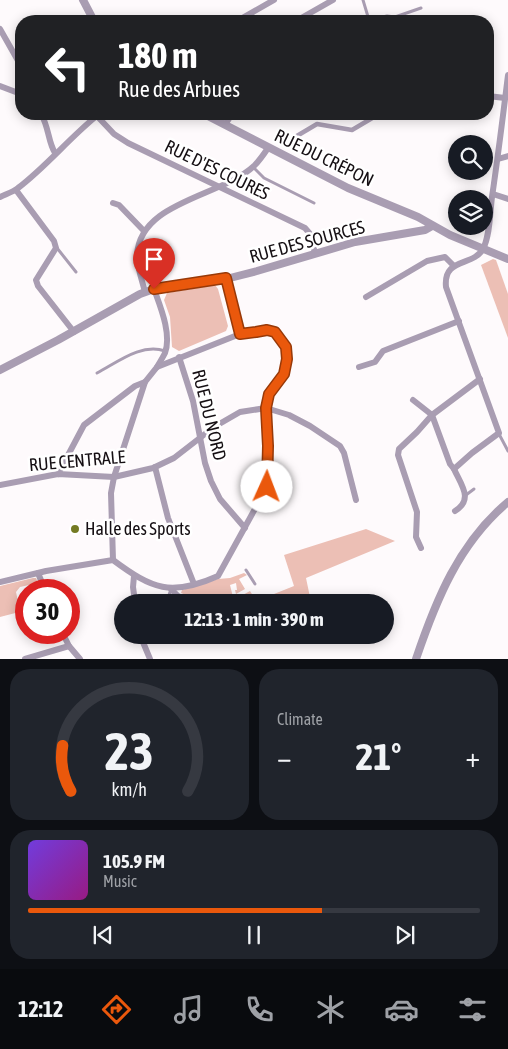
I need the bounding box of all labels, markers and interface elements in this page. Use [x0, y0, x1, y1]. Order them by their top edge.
icon: left [35, 35, 100, 100]
text: 180 m [118, 35, 197, 75]
text: Rue des Arbues [118, 76, 240, 102]
street label: RUE DU CRÉPON [271, 125, 377, 191]
street label: RUE D'ES COURES [162, 135, 273, 204]
map controls [448, 135, 493, 235]
button: search [448, 135, 493, 180]
button: layers [448, 190, 493, 235]
street label: RUE DES SOURCES [247, 216, 367, 267]
pin [133, 238, 175, 289]
icon: arrive [140, 245, 168, 273]
street label: RUE DU NORD [188, 367, 231, 463]
street label: RUE CENTRALE [28, 446, 126, 475]
position arrow [240, 460, 292, 512]
place label: Halle des Sports [85, 518, 191, 539]
marker: Halle des Sports [69, 523, 81, 535]
speed limit sign: 30 [15, 579, 80, 644]
text: 12:13 · 1 min · 390 m [184, 608, 324, 630]
text: Climate [277, 710, 323, 728]
text: 23 [105, 721, 154, 781]
text: 21° [355, 735, 402, 778]
text: − [277, 741, 292, 773]
text: + [465, 741, 480, 773]
text: km/h [112, 779, 147, 800]
text: 105.9 FM [103, 850, 165, 872]
text: Music [103, 872, 137, 890]
icon: previous [89, 921, 117, 949]
icon: pause [240, 921, 268, 949]
icon: next [391, 921, 419, 949]
icon: directions [99, 992, 134, 1027]
icon: music [171, 992, 206, 1027]
icon: phone [242, 992, 277, 1027]
icon: climate [313, 992, 348, 1027]
icon: car [384, 992, 419, 1027]
icon: filters [455, 992, 490, 1027]
text: 12:12 [18, 996, 63, 1022]

